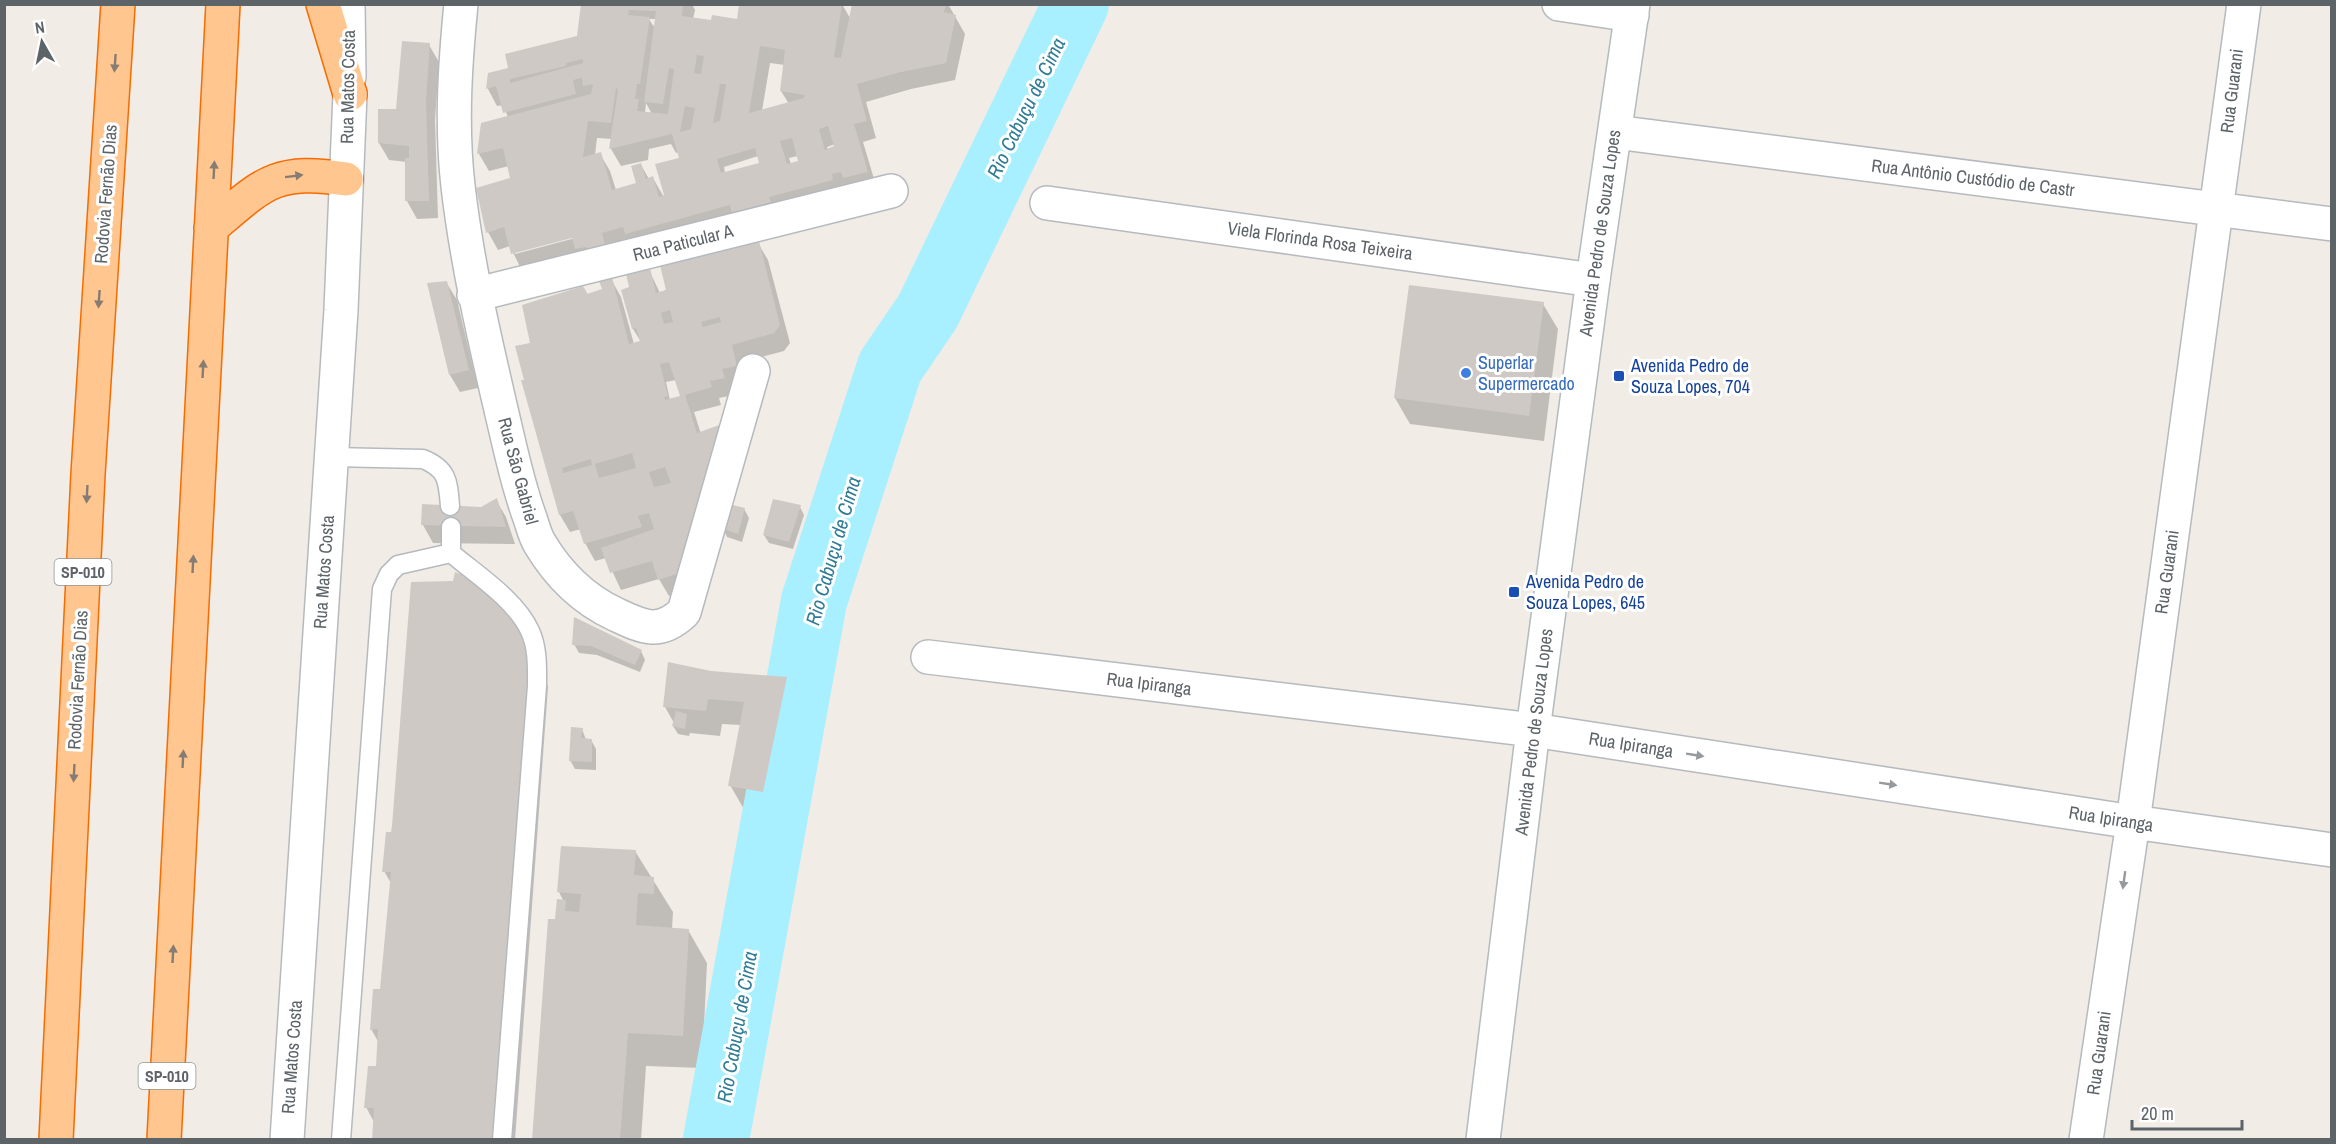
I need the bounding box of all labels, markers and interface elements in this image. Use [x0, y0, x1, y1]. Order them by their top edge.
north arrow [12, 12, 72, 72]
text: N [33, 16, 46, 39]
street label: Rua Matos Costa [334, 30, 361, 144]
water label: Rio Cabuçu de Cima [980, 33, 1071, 183]
street label: Rua Guarani [2214, 47, 2249, 134]
one-way arrow [110, 53, 119, 72]
street label: Rodovia Fernão Dias [88, 123, 123, 264]
street label: Avenida Pedro de Souza Lopes [1573, 128, 1626, 339]
street label: Rua Antônio Custódio de Castr [1870, 153, 2076, 202]
one-way arrow [209, 160, 218, 179]
one-way arrow [285, 172, 304, 181]
street label: Viela Florinda Rosa Teixeira [1226, 215, 1414, 266]
street label: Rua Paticular A [630, 218, 736, 267]
one-way arrow [95, 290, 104, 309]
place label: Superlar Supermercado [1478, 350, 1575, 396]
place label: Avenida Pedro de Souza Lopes, 704 [1630, 353, 1750, 399]
one-way arrow [199, 360, 208, 379]
marker: Superlar Supermercado [1459, 366, 1473, 380]
marker: Avenida Pedro de Souza Lopes, 704 [1612, 369, 1626, 383]
street label: Rua São Gabriel [492, 415, 545, 527]
water label: Rio Cabuçu de Cima [798, 474, 867, 628]
one-way arrow [83, 485, 92, 504]
street label: Rua Matos Costa [307, 514, 340, 630]
street label: Rua Guarani [2148, 528, 2185, 616]
one-way arrow [189, 555, 198, 574]
road number: SP-010 [54, 559, 112, 585]
place label: Avenida Pedro de Souza Lopes, 645 [1525, 569, 1645, 615]
marker: Avenida Pedro de Souza Lopes, 645 [1507, 585, 1521, 599]
street label: Rodovia Fernão Dias [61, 610, 94, 750]
street label: Avenida Pedro de Souza Lopes [1508, 627, 1559, 838]
street label: Rua Ipiranga [1105, 666, 1193, 701]
street label: Rua Ipiranga [1587, 725, 1675, 764]
one-way arrow [179, 749, 188, 768]
one-way arrow [1685, 750, 1704, 759]
one-way arrow [69, 763, 78, 782]
one-way arrow [1878, 780, 1897, 789]
street label: Rua Ipiranga [2067, 799, 2155, 838]
one-way arrow [2120, 871, 2129, 890]
one-way arrow [169, 944, 178, 963]
water label: Rio Cabuçu de Cima [710, 949, 763, 1105]
street label: Rua Matos Costa [275, 999, 308, 1115]
street label: Rua Guarani [2080, 1009, 2117, 1097]
road number: SP-010 [138, 1063, 195, 1089]
scale bar [2132, 1093, 2242, 1131]
text: 20 m [2141, 1101, 2174, 1126]

